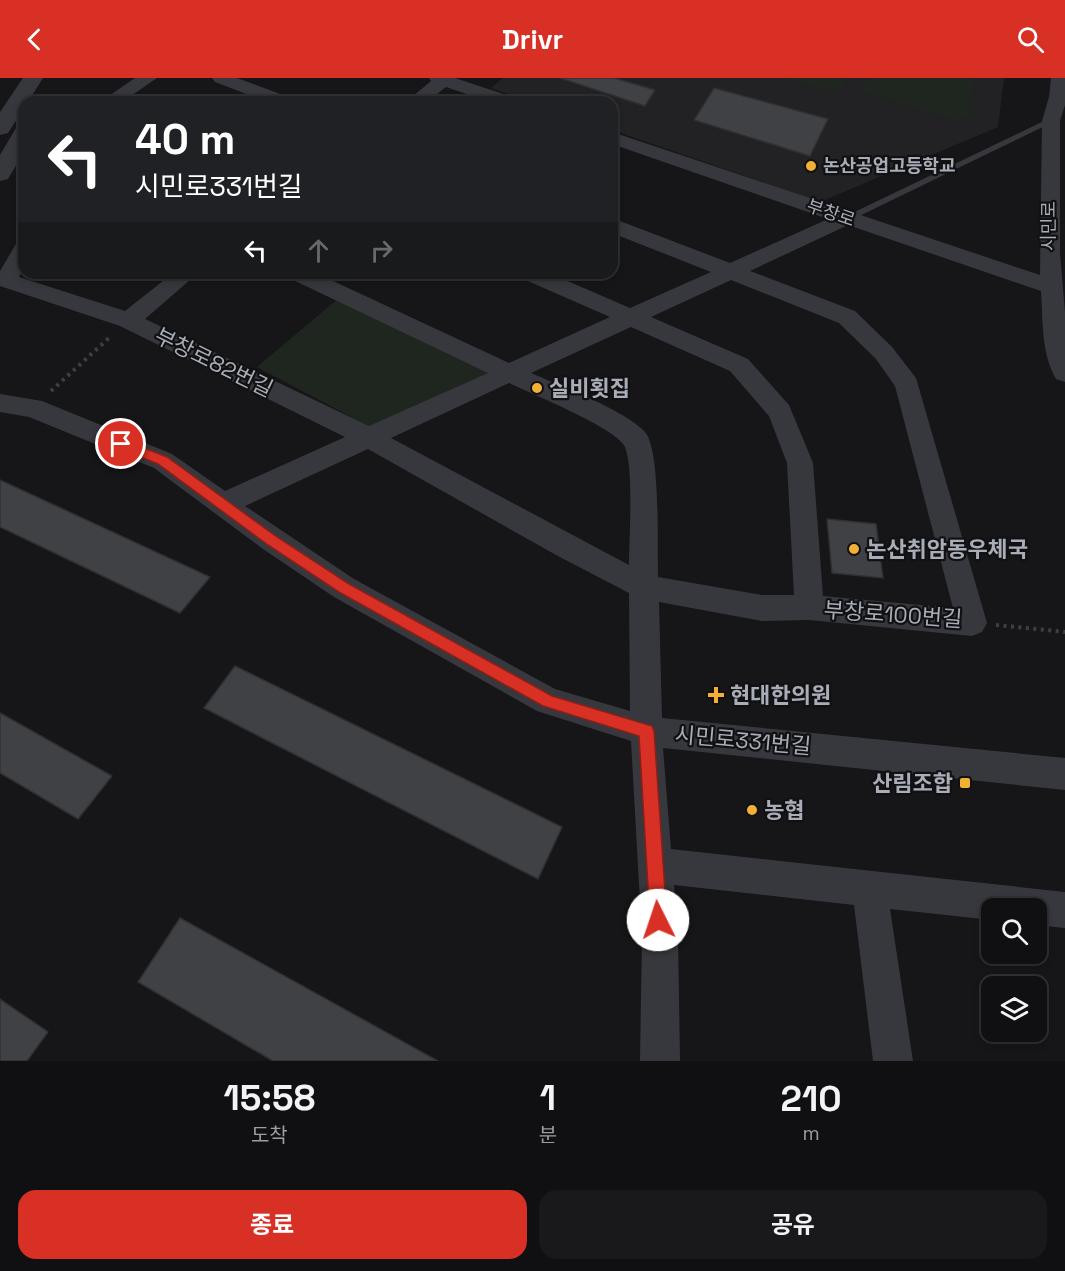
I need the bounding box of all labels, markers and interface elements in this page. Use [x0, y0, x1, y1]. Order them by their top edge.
text: Drivr [502, 22, 563, 57]
icon: back [18, 23, 51, 56]
icon: search [1014, 23, 1047, 56]
text: 40 m [135, 113, 235, 166]
icon: left [36, 120, 114, 198]
place label: 논산공업고등학교 [823, 154, 955, 177]
marker: 논산공업고등학교 [804, 159, 818, 173]
text: 시민로331번길 [135, 169, 303, 204]
street label: 부창로 [804, 194, 858, 231]
street label: 시민로 [1037, 201, 1060, 251]
icon: left [239, 234, 272, 267]
icon: ahead [302, 234, 335, 267]
icon: right [365, 234, 398, 267]
street label: 부창로82번길 [150, 321, 278, 403]
place label: 실비횟집 [549, 374, 630, 402]
marker: 실비횟집 [530, 381, 544, 395]
pin [95, 418, 146, 469]
icon: arrive [104, 427, 137, 460]
place label: 논산취암동우체국 [866, 535, 1028, 563]
marker: 논산취암동우체국 [847, 542, 861, 556]
street label: 부창로100번길 [823, 595, 963, 633]
place label: 현대한의원 [730, 681, 831, 709]
marker: 현대한의원 [707, 686, 725, 704]
street label: 시민로331번길 [674, 720, 812, 760]
place label: 산림조합 [872, 769, 953, 797]
marker: 산림조합 [958, 776, 972, 790]
place label: 농협 [764, 796, 804, 824]
marker: 농협 [745, 803, 759, 817]
position arrow [626, 888, 690, 952]
map controls [981, 898, 1047, 1042]
button: search [981, 898, 1047, 964]
button: layers [981, 976, 1047, 1042]
text: 15:58 [223, 1075, 315, 1121]
text: 1 [540, 1075, 556, 1121]
text: 210 [781, 1076, 842, 1122]
text: m [802, 1120, 820, 1146]
text: 도착 [251, 1122, 288, 1148]
text: 분 [539, 1122, 557, 1148]
button: 종료 [18, 1190, 527, 1259]
button: 공유 [539, 1190, 1047, 1259]

